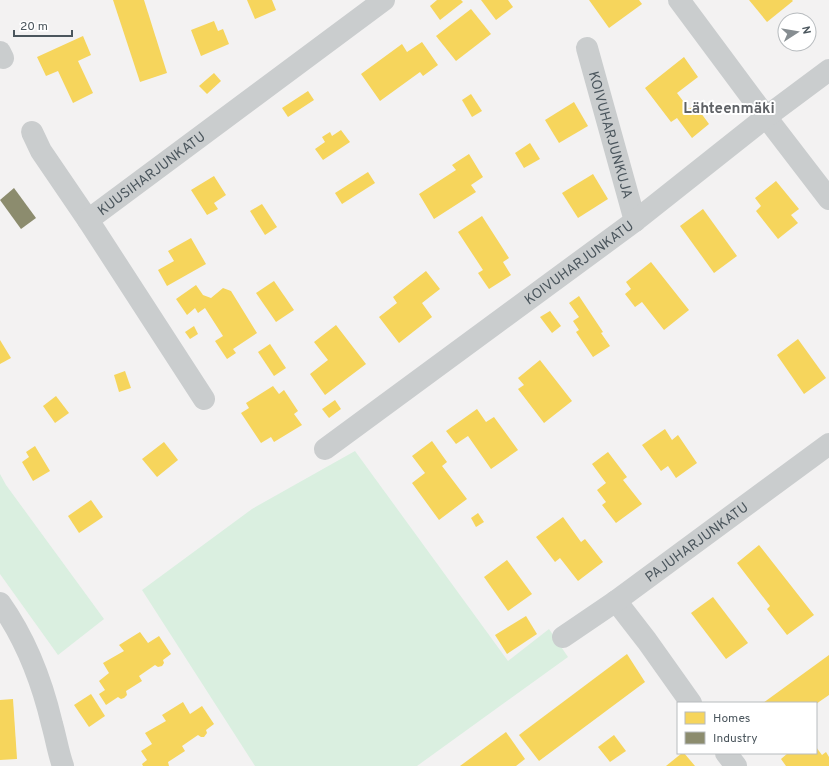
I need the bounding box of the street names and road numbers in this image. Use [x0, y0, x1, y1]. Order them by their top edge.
street label: KOIVUHARJUNKUJA [584, 69, 635, 201]
street label: KUUSIHARJUNKATU [95, 129, 209, 220]
street label: KOIVUHARJUNKATU [522, 218, 638, 309]
street label: PAJUHARJUNKATU [642, 499, 752, 587]

